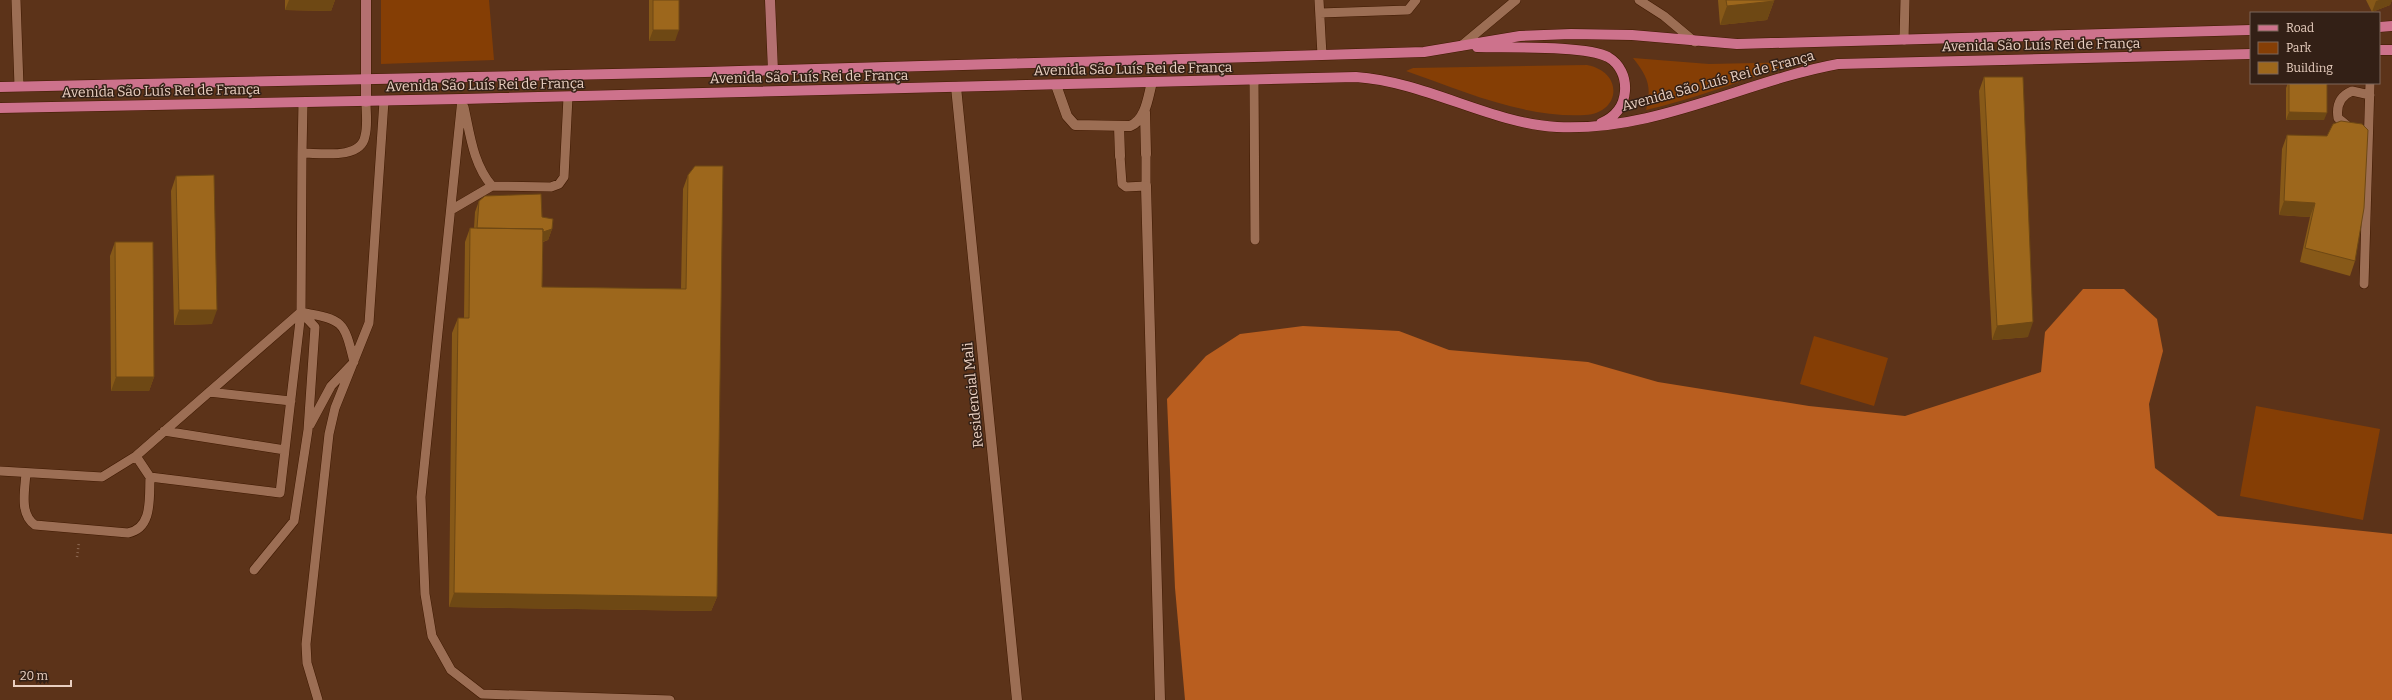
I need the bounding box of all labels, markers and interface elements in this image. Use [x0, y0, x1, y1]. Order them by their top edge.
legend [2250, 12, 2380, 84]
text: Road [2286, 21, 2314, 35]
street label: Avenida São Luís Rei de França [1941, 35, 2141, 55]
text: Park [2286, 41, 2312, 55]
street label: Avenida São Luís Rei de França [1620, 47, 1817, 115]
street label: Avenida São Luís Rei de França [1033, 59, 1233, 79]
text: Building [2286, 61, 2333, 75]
street label: Avenida São Luís Rei de França [709, 67, 909, 87]
street label: Avenida São Luís Rei de França [385, 75, 585, 95]
street label: Avenida São Luís Rei de França [61, 81, 261, 101]
street label: Residencial Mali [959, 341, 987, 449]
scale bar [14, 662, 71, 688]
text: 20 m [20, 669, 49, 683]

